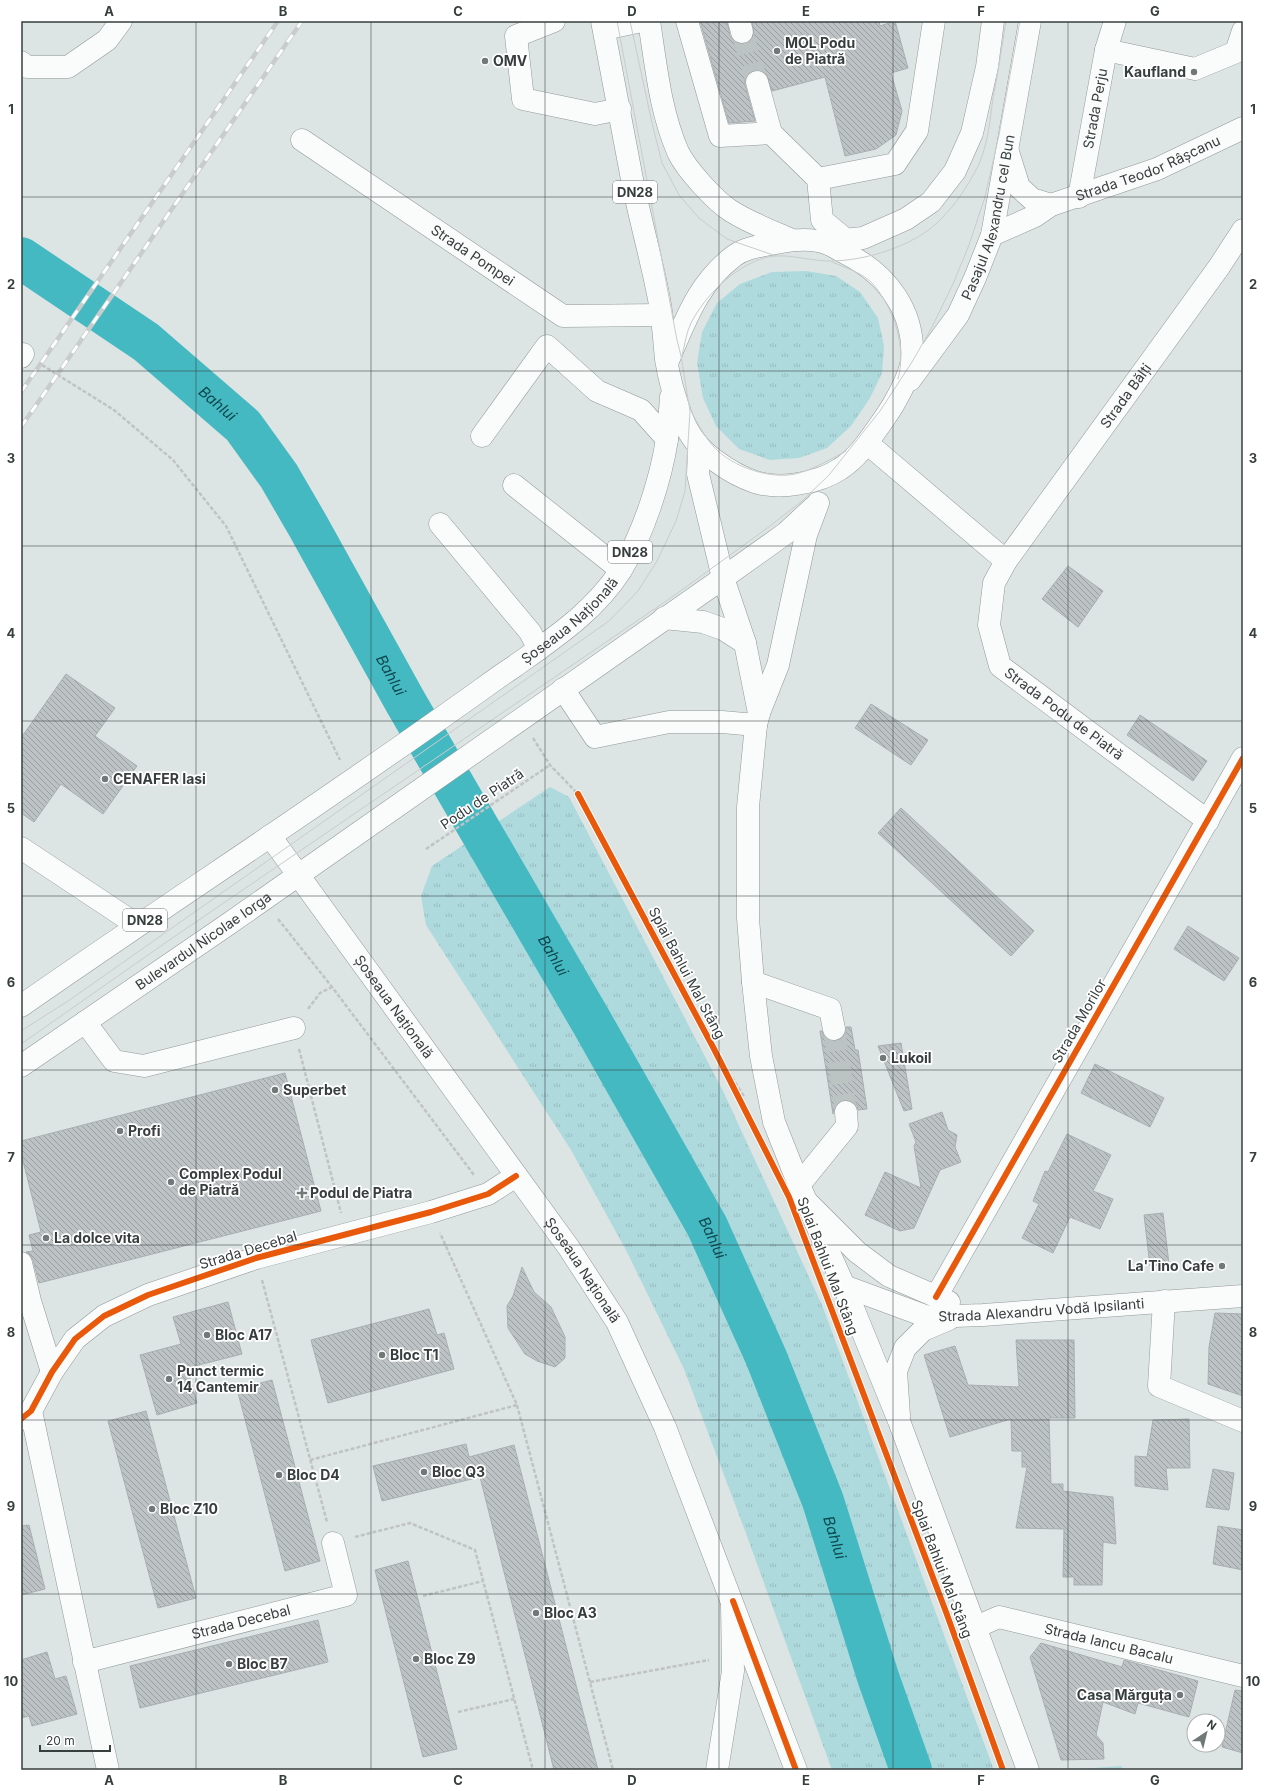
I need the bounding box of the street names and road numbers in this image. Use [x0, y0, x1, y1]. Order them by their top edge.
street label: Strada Perju [1079, 67, 1110, 150]
street label: Strada Teodor Râșcanu [1073, 131, 1223, 204]
street label: Pasajul Alexandru cel Bun [957, 133, 1018, 302]
road number: DN28 [613, 181, 657, 203]
street label: Strada Pompei [428, 221, 518, 289]
street label: Strada Bălți [1096, 360, 1154, 431]
road number: DN28 [608, 541, 652, 563]
street label: Șoseaua Națională [518, 574, 621, 668]
street label: Strada Podu de Piatră [1002, 664, 1127, 763]
street label: Podu de Piatră [437, 765, 527, 833]
street label: Bulevardul Nicolae Iorga [132, 888, 274, 993]
street label: Splai Bahlui Mal Stâng [646, 904, 729, 1041]
road number: DN28 [123, 909, 167, 931]
street label: Șoseaua Națională [350, 952, 437, 1061]
street label: Strada Morilor [1048, 976, 1109, 1066]
street label: Splai Bahlui Mal Stâng [794, 1194, 863, 1337]
street label: Șoseaua Națională [541, 1214, 624, 1326]
street label: Strada Decebal [197, 1227, 299, 1272]
street label: Strada Alexandru Vodă Ipsilanti [938, 1294, 1145, 1325]
street label: Splai Bahlui Mal Stâng [908, 1497, 977, 1640]
street label: Strada Decebal [190, 1601, 292, 1642]
street label: Strada Iancu Bacalu [1043, 1619, 1175, 1667]

